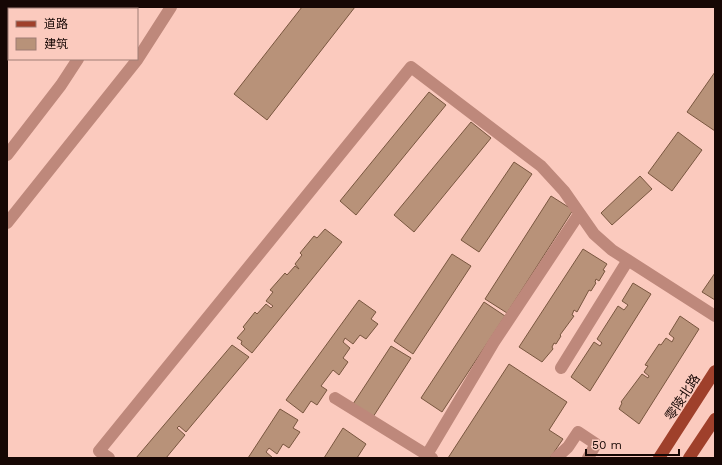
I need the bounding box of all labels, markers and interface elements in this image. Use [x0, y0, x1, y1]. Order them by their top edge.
legend [8, 8, 138, 60]
text: 道路 [44, 17, 68, 31]
text: 建筑 [44, 37, 68, 51]
street label: 零陵北路 [662, 371, 703, 423]
scale bar [586, 431, 679, 457]
text: 50 m [592, 438, 622, 452]

